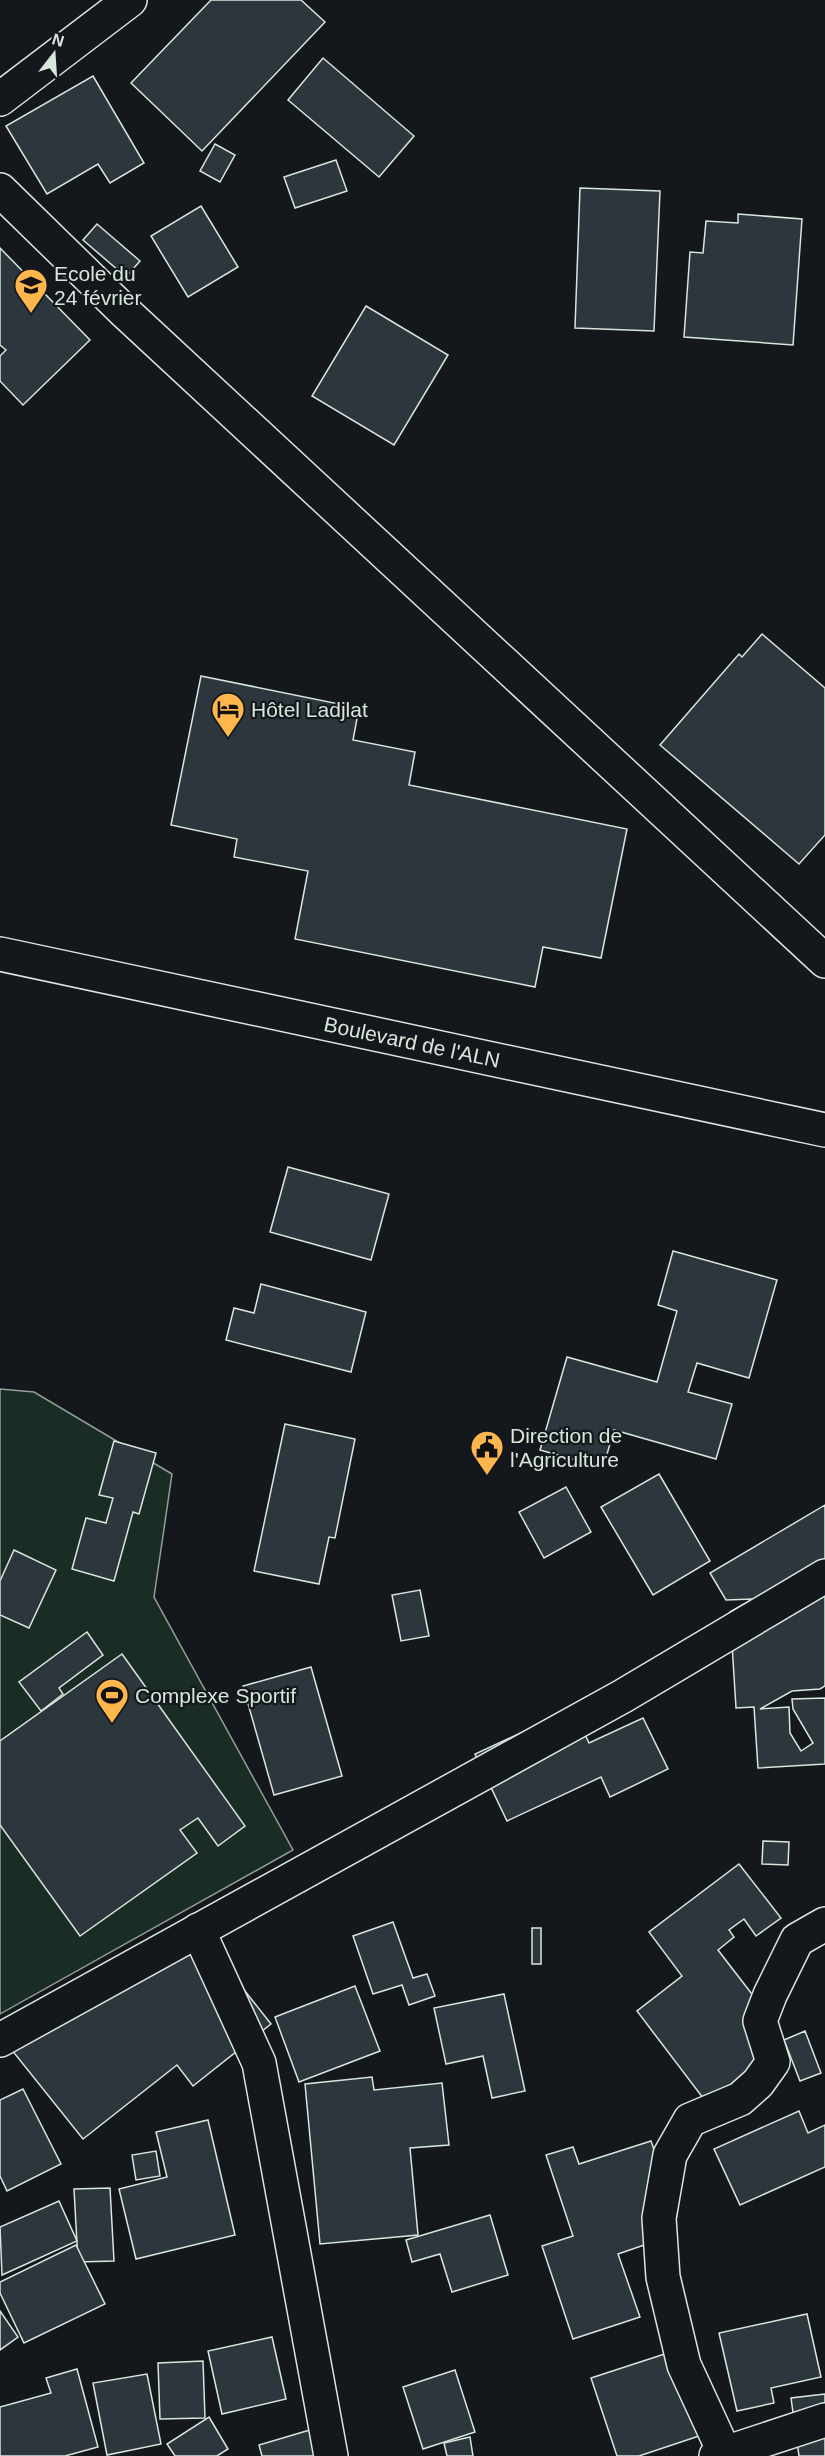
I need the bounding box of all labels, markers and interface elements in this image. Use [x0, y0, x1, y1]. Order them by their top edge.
north arrow [24, 24, 84, 84]
text: N [50, 30, 66, 50]
place label: Ecole du 24 février [54, 262, 142, 309]
school or university icon: Ecole du 24 février [13, 267, 49, 314]
hotel icon: Hôtel Ladjlat [210, 691, 246, 738]
place label: Hôtel Ladjlat [251, 698, 368, 721]
street label: Boulevard de l'ALN [322, 1012, 502, 1072]
place label: Direction de l'Agriculture [510, 1424, 622, 1471]
public building icon: Direction de l'Agriculture [469, 1429, 505, 1476]
sports icon: Complexe Sportif [94, 1677, 130, 1724]
place label: Complexe Sportif [135, 1684, 296, 1707]

